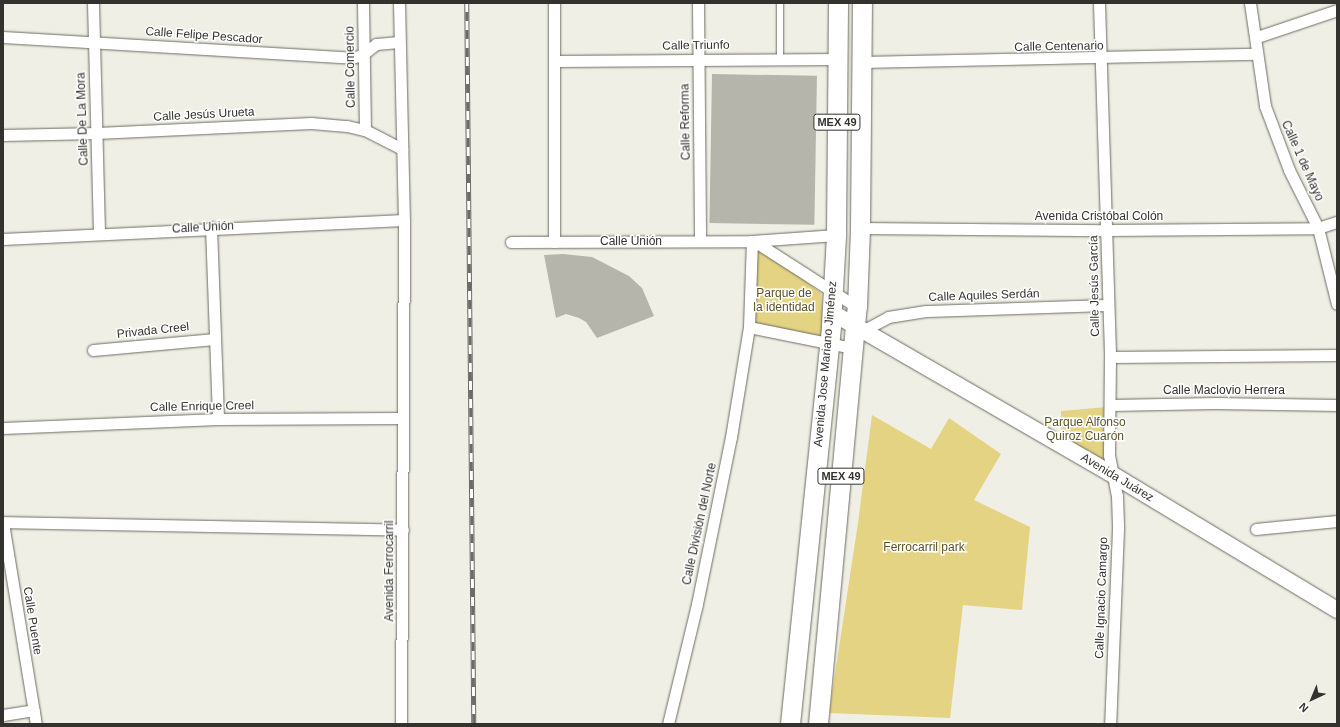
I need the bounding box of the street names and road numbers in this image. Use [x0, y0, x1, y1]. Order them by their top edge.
street label: Calle Felipe Pescador [145, 25, 263, 47]
street label: Calle Comercio [343, 26, 359, 108]
street label: Calle Triunfo [662, 38, 730, 54]
street label: Calle Centenario [1014, 39, 1104, 55]
street label: Calle De La Mora [74, 72, 92, 166]
street label: Calle Reforma [678, 84, 694, 160]
street label: Calle Jesús Urueta [153, 105, 255, 125]
road number: MEX 49 [813, 113, 861, 131]
street label: Calle 1 de Mayo [1278, 118, 1326, 204]
street label: Avenida Cristóbal Colón [1035, 210, 1163, 224]
street label: Calle Unión [172, 219, 234, 237]
street label: Calle Unión [600, 235, 662, 249]
street label: Calle Jesús García [1087, 235, 1103, 337]
street label: Avenida Jose Mariano Jiménez [812, 280, 840, 448]
street label: Calle Aquiles Serdán [928, 287, 1040, 305]
street label: Privada Creel [116, 320, 190, 342]
street label: Calle Maclovio Herrera [1163, 384, 1285, 398]
street label: Calle Enrique Creel [150, 399, 254, 415]
street label: Avenida Juárez [1078, 451, 1156, 505]
street label: Calle División del Norte [680, 462, 720, 586]
road number: MEX 49 [817, 467, 865, 485]
street label: Avenida Ferrocarril [383, 520, 397, 622]
street label: Calle Ignacio Camargo [1093, 537, 1111, 659]
street label: Calle Puente [20, 586, 44, 656]

